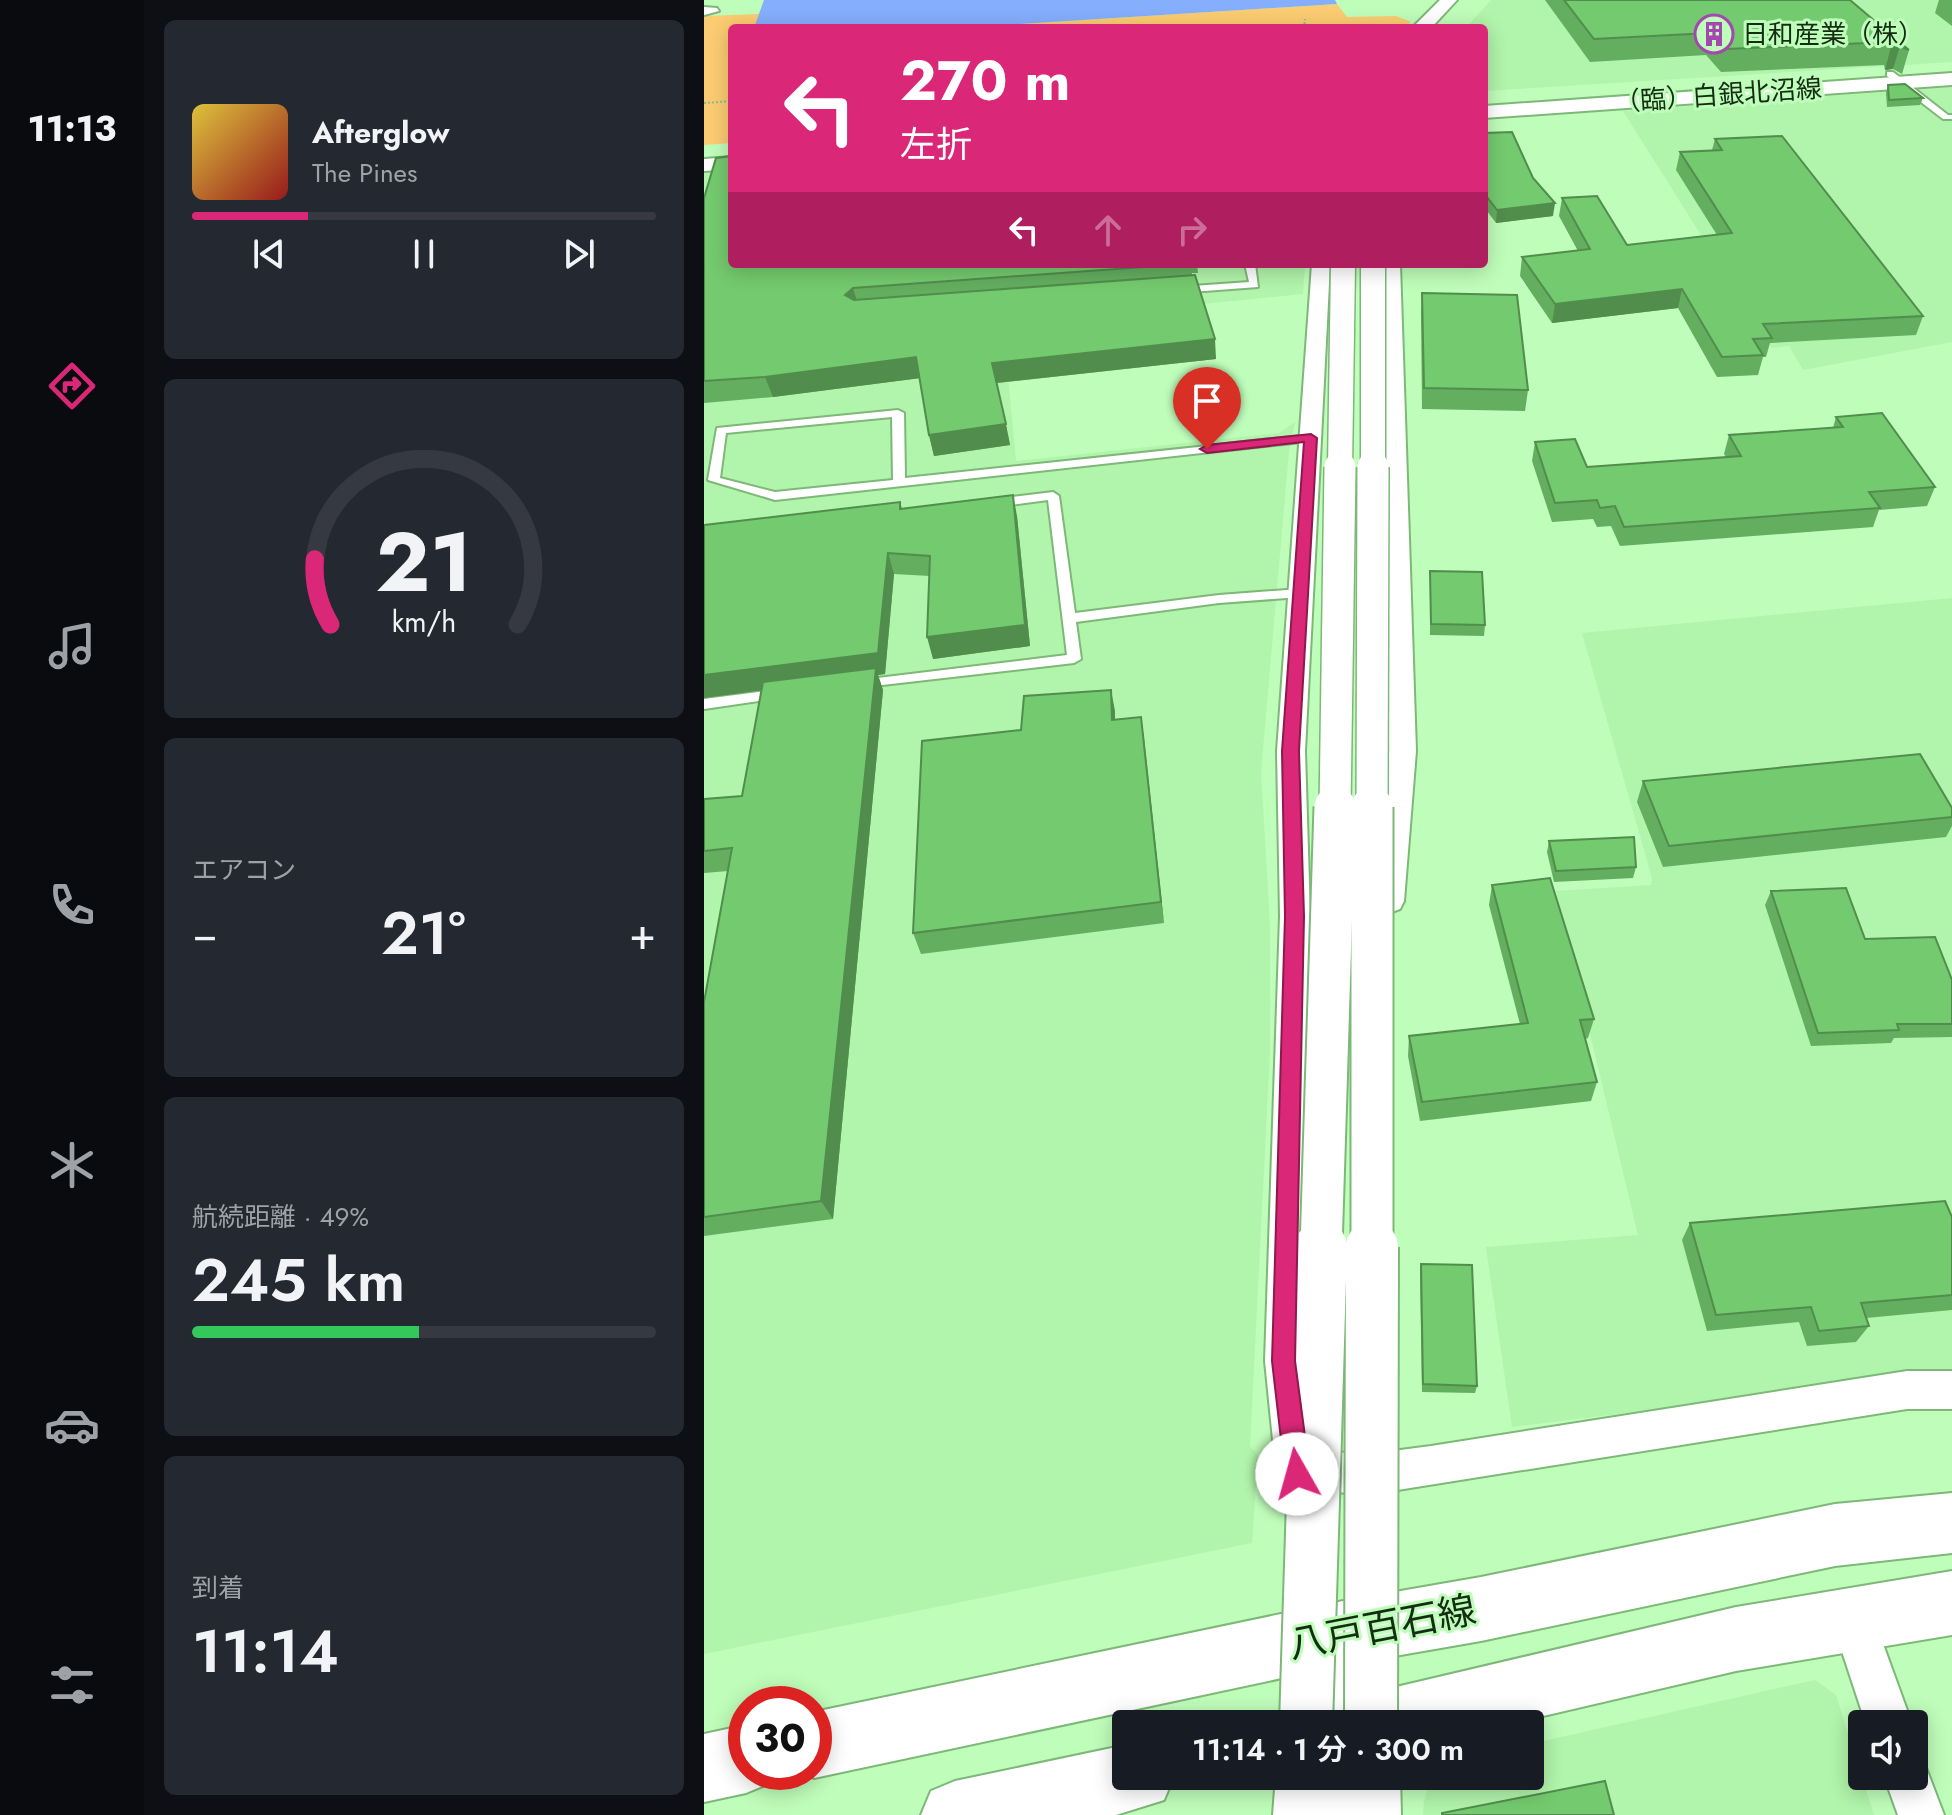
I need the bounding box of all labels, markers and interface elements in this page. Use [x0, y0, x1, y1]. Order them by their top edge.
building icon: 日和産業（株） [1693, 13, 1735, 55]
place label: 日和産業（株） [1742, 15, 1924, 53]
text: 270 m [900, 40, 1070, 121]
icon: left [768, 56, 872, 160]
street label: （臨）白銀北沼線 [1613, 69, 1823, 121]
text: 11:13 [28, 102, 116, 154]
text: Afterglow [312, 111, 449, 154]
text: 左折 [900, 118, 972, 170]
text: The Pines [312, 154, 417, 192]
icon: left [1002, 208, 1046, 252]
icon: ahead [1086, 208, 1130, 252]
icon: right [1170, 208, 1214, 252]
icon: previous [247, 232, 291, 276]
icon: pause [402, 232, 446, 276]
icon: next [557, 232, 601, 276]
icon: directions [44, 358, 100, 414]
pin [1173, 367, 1241, 449]
icon: arrive [1185, 379, 1229, 423]
text: 21 [376, 501, 472, 621]
text: km/h [392, 601, 456, 643]
icon: music [44, 618, 100, 674]
text: エアコン [192, 851, 296, 889]
icon: phone [44, 877, 100, 933]
text: 21° [381, 890, 466, 977]
text: − [192, 902, 218, 966]
text: + [629, 902, 656, 966]
icon: climate [44, 1137, 100, 1193]
text: 航続距離 · 49% [192, 1198, 369, 1236]
text: 245 km [192, 1237, 405, 1324]
icon: car [44, 1397, 100, 1453]
position arrow [1255, 1432, 1339, 1516]
text: 到着 [192, 1569, 244, 1607]
street label: 八戸百石線 [1283, 1581, 1480, 1672]
text: 11:14 [192, 1608, 339, 1695]
icon: filters [44, 1657, 100, 1713]
speed limit sign: 30 [728, 1686, 832, 1790]
map controls [1848, 1710, 1928, 1790]
button: sound [1848, 1710, 1928, 1790]
text: 11:14 · 1 分 · 300 m [1192, 1728, 1464, 1771]

